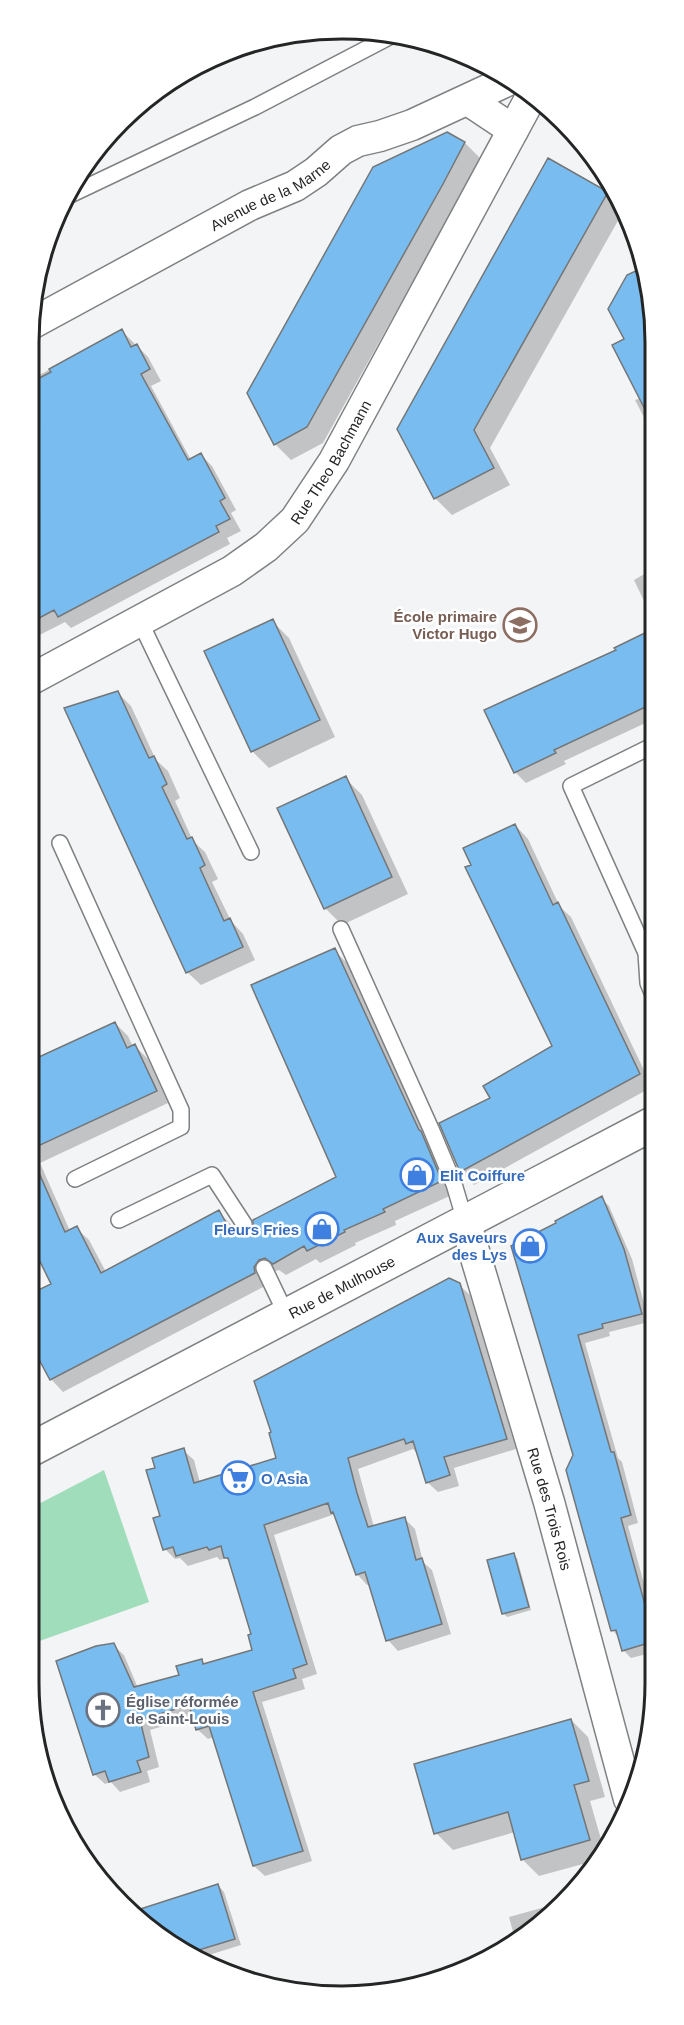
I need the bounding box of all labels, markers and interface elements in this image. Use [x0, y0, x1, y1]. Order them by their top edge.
street label: Avenue de la Marne [207, 155, 333, 234]
street label: Rue Theo Bachmann [286, 397, 374, 527]
school or university icon: École primaire Victor Hugo [502, 607, 538, 643]
place label: École primaire Victor Hugo [394, 608, 497, 642]
shop icon: Elit Coiffure [399, 1157, 435, 1193]
place label: Elit Coiffure [440, 1167, 525, 1184]
shop icon: Fleurs Fries [304, 1211, 340, 1247]
place label: Fleurs Fries [214, 1221, 299, 1238]
shop icon: Aux Saveurs des Lys [512, 1228, 548, 1264]
place label: Aux Saveurs des Lys [416, 1229, 507, 1263]
street label: Rue de Mulhouse [286, 1252, 398, 1322]
street label: Rue des Trois Rois [525, 1445, 575, 1572]
supermarket icon: O Asia [220, 1460, 256, 1496]
place label: O Asia [261, 1470, 309, 1487]
church icon: Église réformée de Saint-Louis [85, 1692, 121, 1728]
place label: Église réformée de Saint-Louis [126, 1693, 239, 1727]

